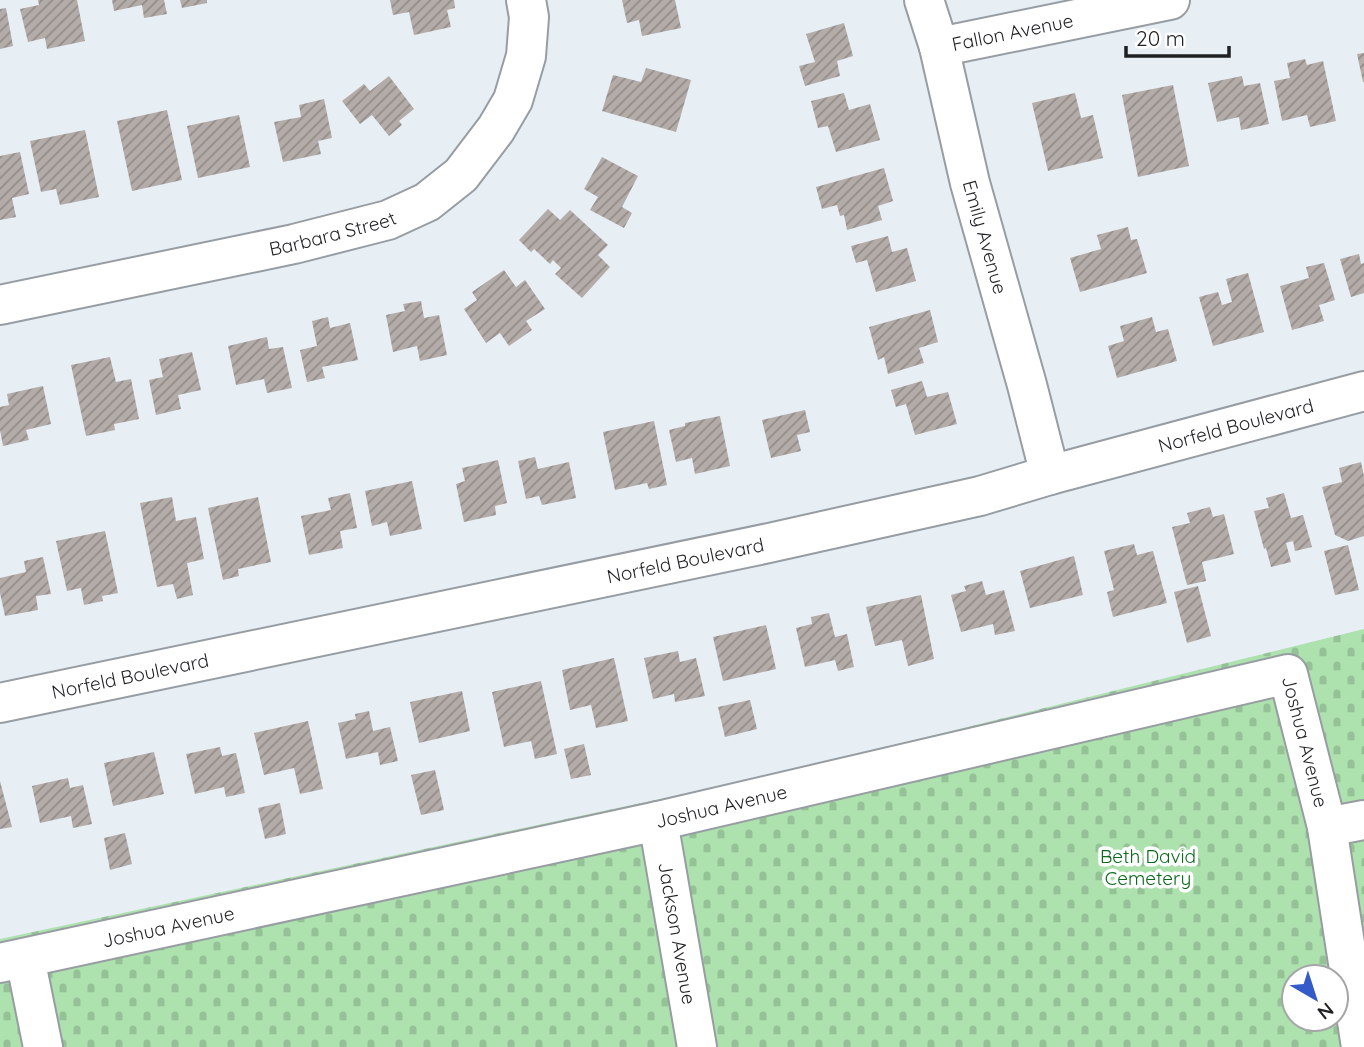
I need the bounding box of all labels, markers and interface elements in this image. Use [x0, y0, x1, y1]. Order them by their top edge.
street label: Fallon Avenue [950, 8, 1075, 56]
scale bar [1126, 14, 1229, 58]
text: 20 m [1136, 25, 1185, 51]
street label: Emily Avenue [958, 177, 1013, 297]
street label: Barbara Street [267, 206, 400, 261]
street label: Norfeld Boulevard [1155, 393, 1316, 458]
street label: Norfeld Boulevard [605, 532, 766, 588]
street label: Norfeld Boulevard [50, 648, 211, 704]
street label: Joshua Avenue [1277, 674, 1334, 810]
street label: Joshua Avenue [653, 779, 789, 833]
park label: Beth David Cemetery [1100, 844, 1196, 890]
street label: Jackson Avenue [653, 860, 701, 1006]
street label: Joshua Avenue [100, 901, 236, 953]
north arrow [1280, 963, 1350, 1033]
text: N [1313, 997, 1339, 1025]

